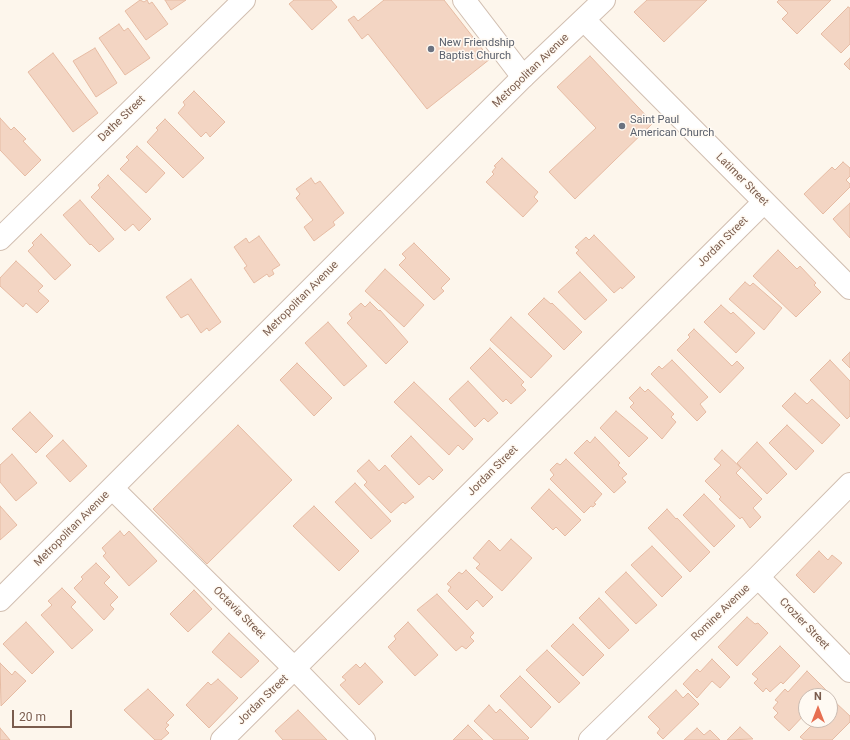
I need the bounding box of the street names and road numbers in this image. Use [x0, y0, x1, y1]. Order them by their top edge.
street label: Metropolitan Avenue [490, 31, 572, 111]
street label: Dathe Street [96, 93, 148, 145]
street label: Latimer Street [713, 151, 771, 209]
street label: Jordan Street [695, 214, 751, 270]
street label: Metropolitan Avenue [261, 259, 341, 339]
street label: Jordan Street [465, 443, 521, 499]
street label: Metropolitan Avenue [32, 489, 112, 569]
street label: Romine Avenue [689, 582, 753, 644]
street label: Octavia Street [210, 584, 268, 642]
street label: Crozier Street [776, 596, 832, 652]
street label: Jordan Street [235, 672, 291, 728]

